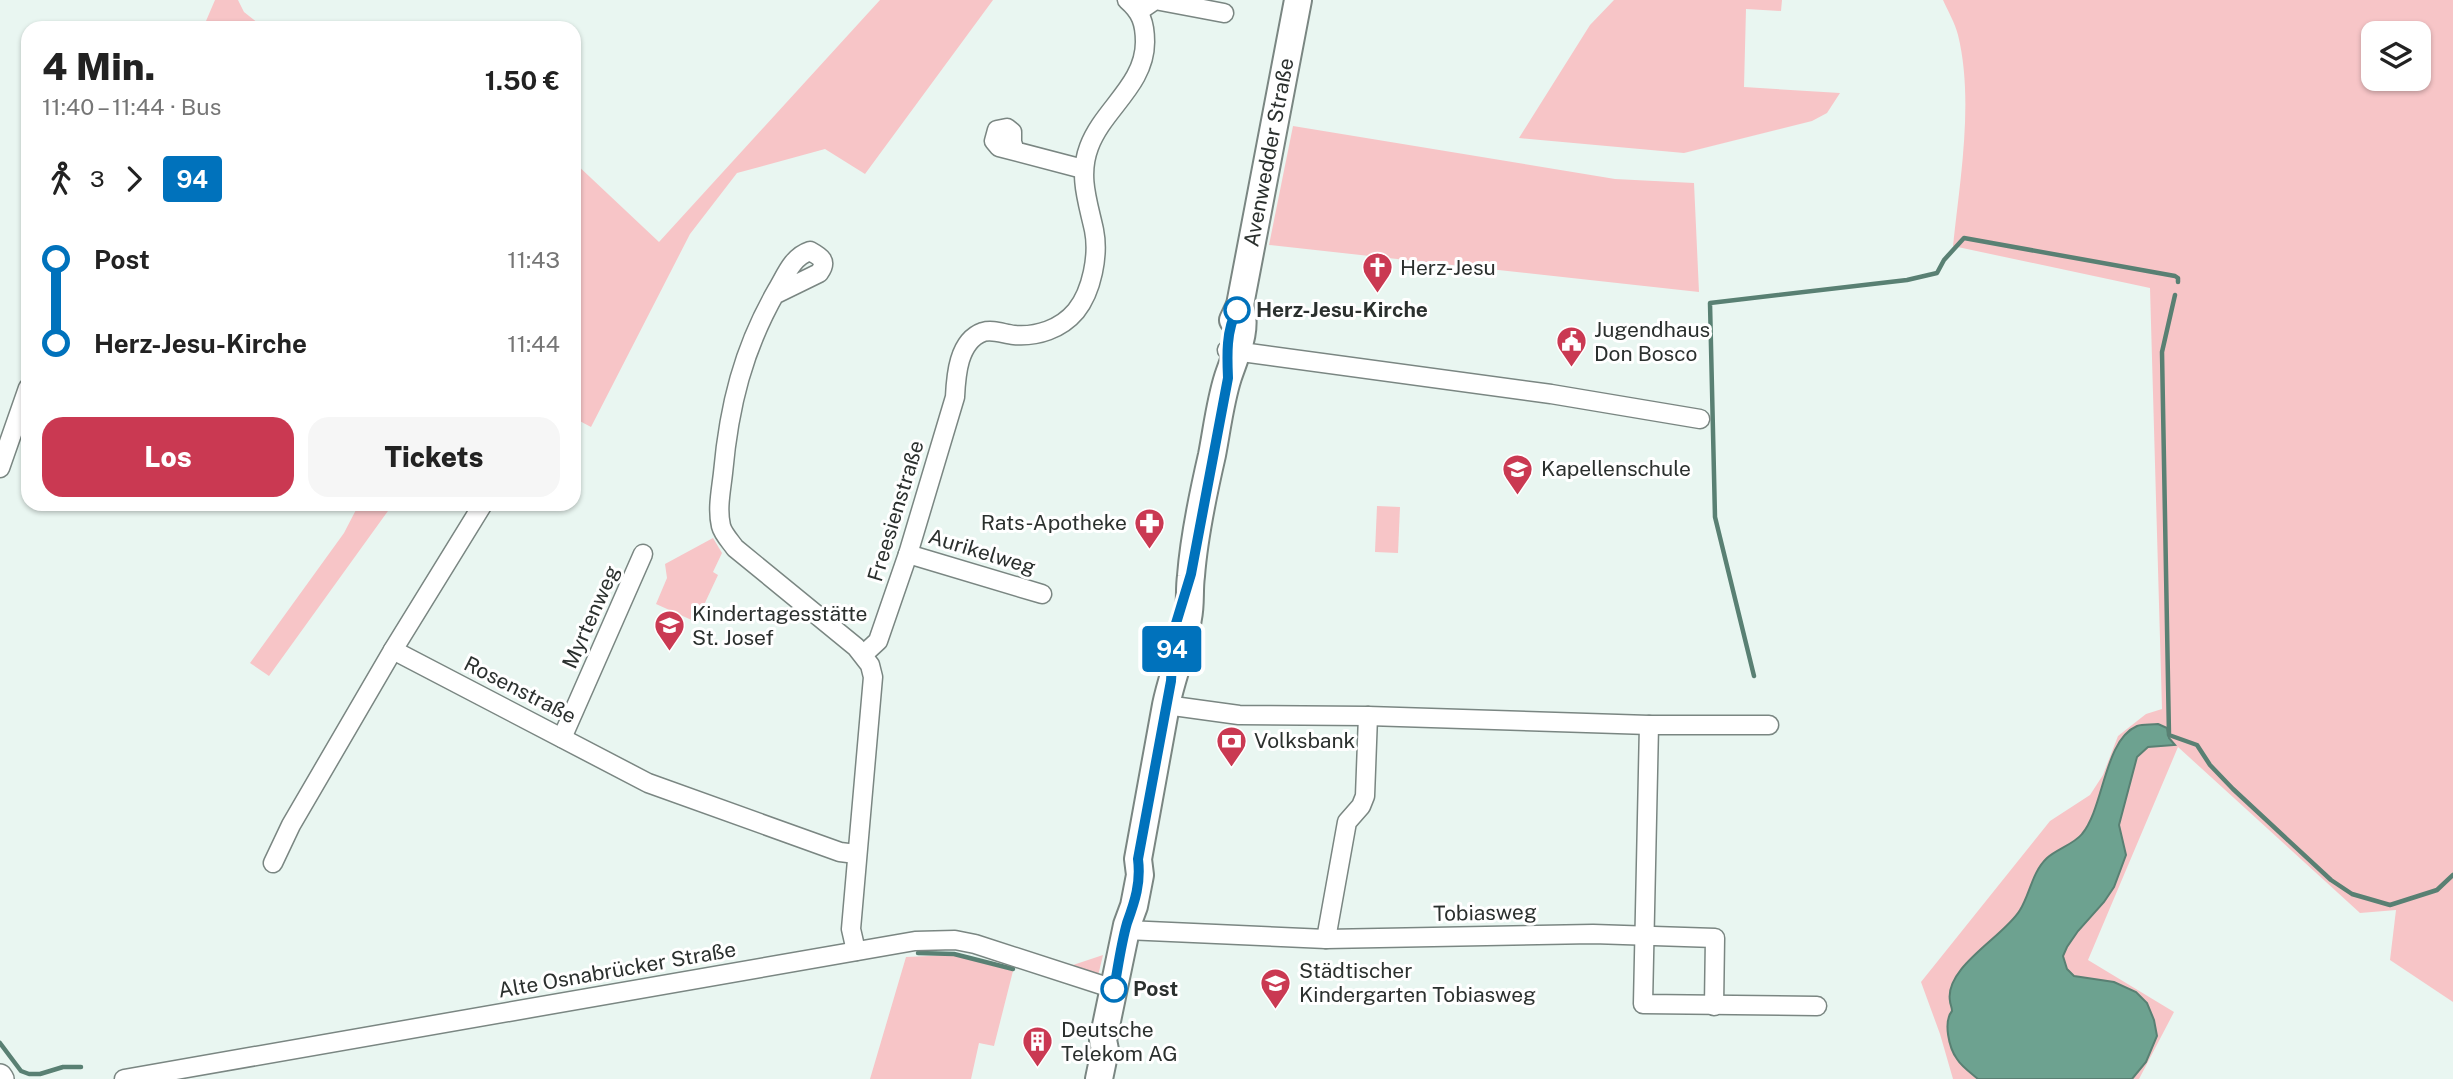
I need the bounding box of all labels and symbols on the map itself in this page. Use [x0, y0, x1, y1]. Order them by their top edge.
street label: Avenwedder Straße [1238, 56, 1299, 249]
church icon: Herz-Jesu [1360, 251, 1394, 295]
place label: Herz-Jesu [1400, 255, 1496, 280]
marker: Herz-Jesu-Kirche [1224, 297, 1250, 323]
place label: Herz-Jesu-Kirche [1256, 297, 1428, 322]
place label: Jugendhaus Don Bosco [1594, 317, 1710, 366]
public building icon: Jugendhaus Don Bosco [1554, 325, 1588, 369]
street label: Freesienstraße [862, 437, 929, 584]
school or university icon: Kapellenschule [1501, 452, 1535, 496]
place label: Kapellenschule [1541, 456, 1691, 481]
pharmacy icon: Rats-Apotheke [1133, 506, 1167, 550]
place label: Rats-Apotheke [981, 510, 1127, 535]
street label: Aurikelweg [926, 523, 1039, 580]
street label: Myrtenweg [557, 561, 624, 672]
place label: Kindertagesstätte St. Josef [692, 601, 868, 650]
school or university icon: Kindertagesstätte St. Josef [652, 609, 686, 653]
line badge: 94 [1140, 626, 1204, 672]
street label: Rosenstraße [460, 651, 580, 728]
bank icon: Volksbank [1214, 724, 1248, 768]
place label: Volksbank [1254, 728, 1356, 753]
street label: Tobiasweg [1433, 899, 1537, 926]
street label: Alte Osnabrücker Straße [496, 936, 738, 1003]
place label: Städtischer Kindergarten Tobiasweg [1299, 958, 1536, 1007]
school or university icon: Städtischer Kindergarten Tobiasweg [1259, 966, 1293, 1010]
marker: Post [1101, 976, 1127, 1002]
place label: Post [1133, 976, 1178, 1001]
place label: Deutsche Telekom AG [1061, 1017, 1178, 1066]
building icon: Deutsche Telekom AG [1021, 1025, 1055, 1069]

